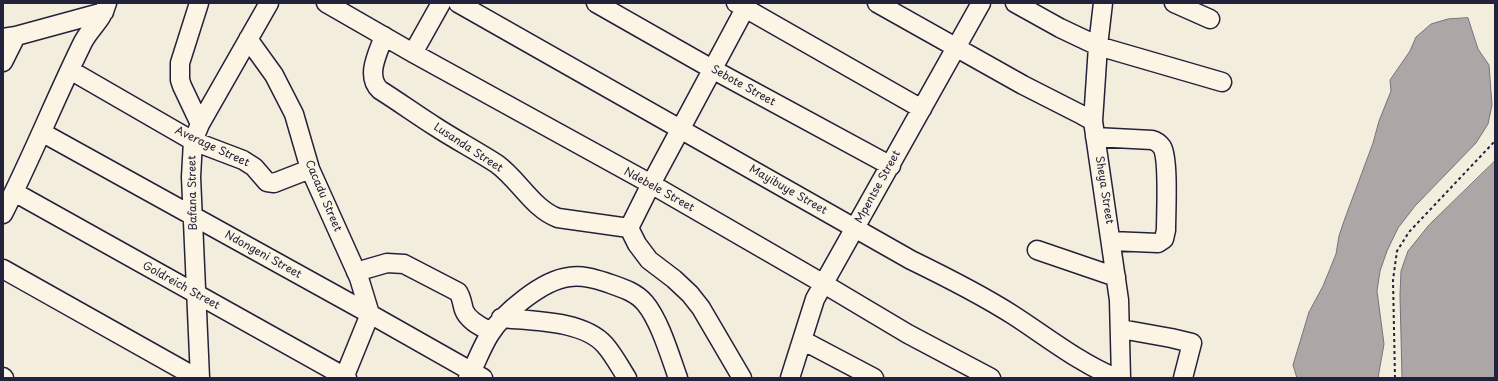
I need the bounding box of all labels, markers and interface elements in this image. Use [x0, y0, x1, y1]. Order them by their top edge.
street label: Sebote Street [708, 63, 778, 109]
street label: Lusanda Street [431, 121, 505, 175]
street label: Average Street [173, 124, 251, 170]
street label: Mpentse Street [852, 148, 904, 226]
street label: Bafana Street [186, 155, 200, 231]
street label: Sheya Street [1092, 155, 1116, 225]
street label: Cacadu Street [302, 158, 344, 234]
street label: Mayibuye Street [747, 162, 829, 218]
street label: Ndebele Street [622, 165, 696, 215]
street label: Ndongeni Street [222, 228, 304, 282]
street label: Goldreich Street [140, 259, 222, 313]

